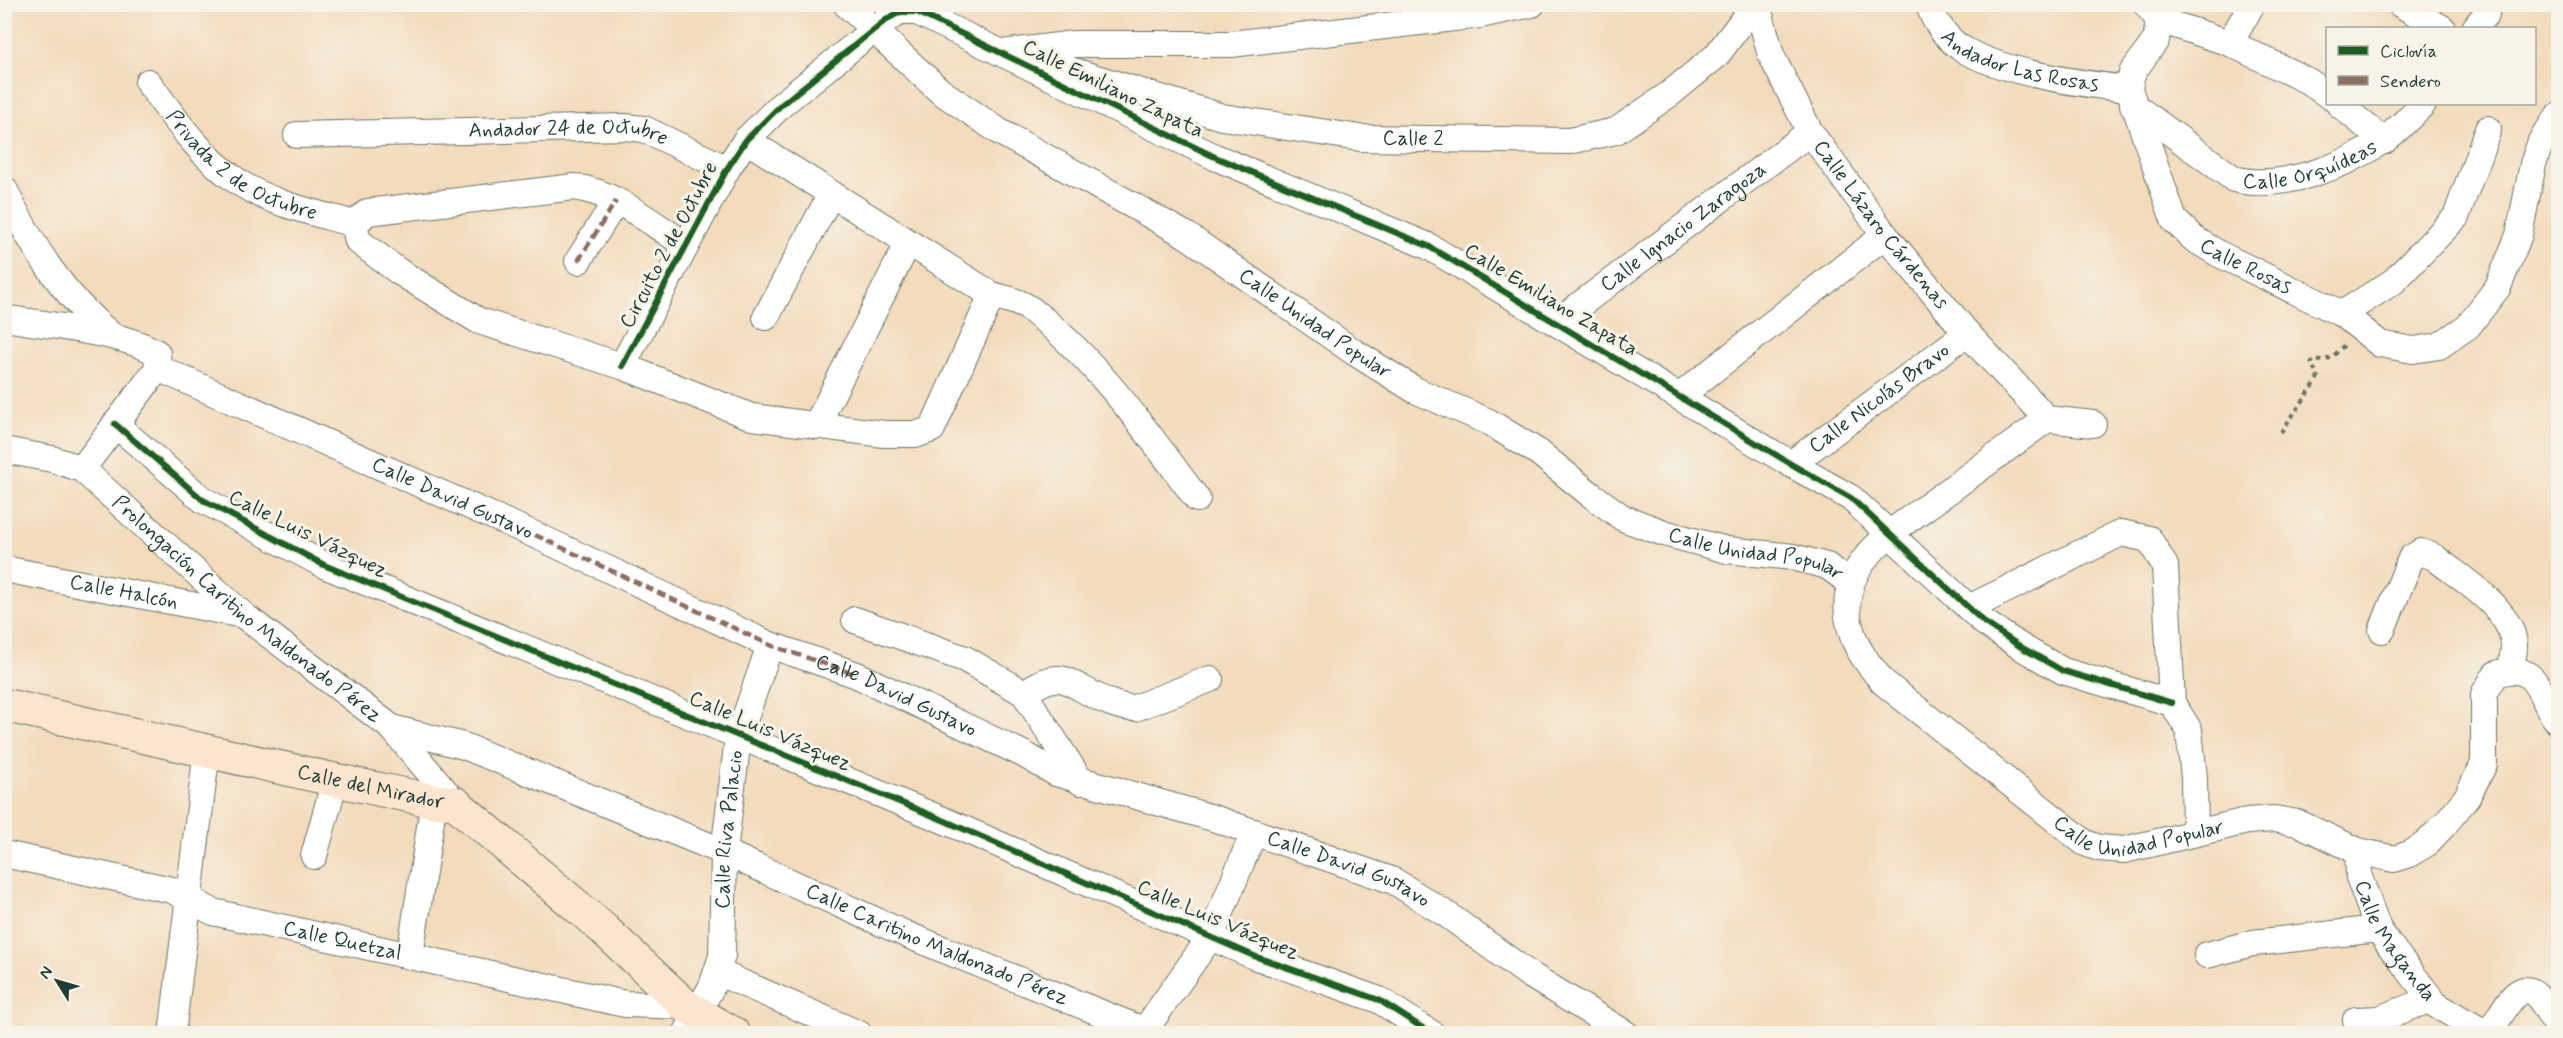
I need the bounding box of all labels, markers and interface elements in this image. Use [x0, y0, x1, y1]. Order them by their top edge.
street label: Andador Las Rosas [1934, 24, 2101, 99]
legend [2326, 27, 2536, 105]
street label: Calle Emiliano Zapata [1018, 33, 1208, 145]
text: Ciclovía [2380, 40, 2437, 64]
text: Sendero [2380, 70, 2441, 94]
street label: Privada 2 de Octubre [159, 104, 320, 227]
street label: Andador 24 de Octubre [468, 113, 673, 153]
street label: Calle 2 [1382, 124, 1444, 153]
street label: Calle Orquídeas [2242, 133, 2383, 196]
street label: Calle Lázaro Cárdenas [1806, 134, 1955, 315]
street label: Calle Ignacio Zaragoza [1595, 156, 1772, 299]
street label: Circuito 2 de Octubre [613, 157, 725, 333]
street label: Calle Rosas [2194, 231, 2296, 301]
street label: Calle Emiliano Zapata [1459, 237, 1643, 363]
street label: Calle Unidad Popular [1233, 262, 1397, 386]
street label: Calle Nicolás Bravo [1803, 337, 1955, 460]
street label: Calle David Gustavo [367, 450, 538, 546]
street label: Calle Luis Vázquez [224, 483, 392, 585]
street label: Prolongación Caritino Maldonado Pérez [106, 489, 387, 729]
street label: Calle Unidad Popular [1665, 521, 1849, 588]
street label: Calle Halcón [67, 568, 180, 616]
street label: Calle David Gustavo [812, 648, 981, 744]
street label: Calle Luis Vázquez [685, 684, 856, 778]
street label: Calle Riva Palacio [709, 749, 750, 909]
street label: Calle del Mirador [294, 758, 446, 816]
street label: Calle Unidad Popular [2047, 809, 2227, 864]
street label: Calle David Gustavo [1263, 824, 1435, 914]
street label: Calle Luis Vázquez [1133, 873, 1304, 967]
street label: Calle Maganda [2347, 876, 2442, 1008]
street label: Calle Caritino Maldonado Pérez [801, 877, 1072, 1012]
street label: Calle Quetzal [281, 914, 404, 968]
north arrow [27, 951, 87, 1011]
text: N [35, 962, 58, 983]

